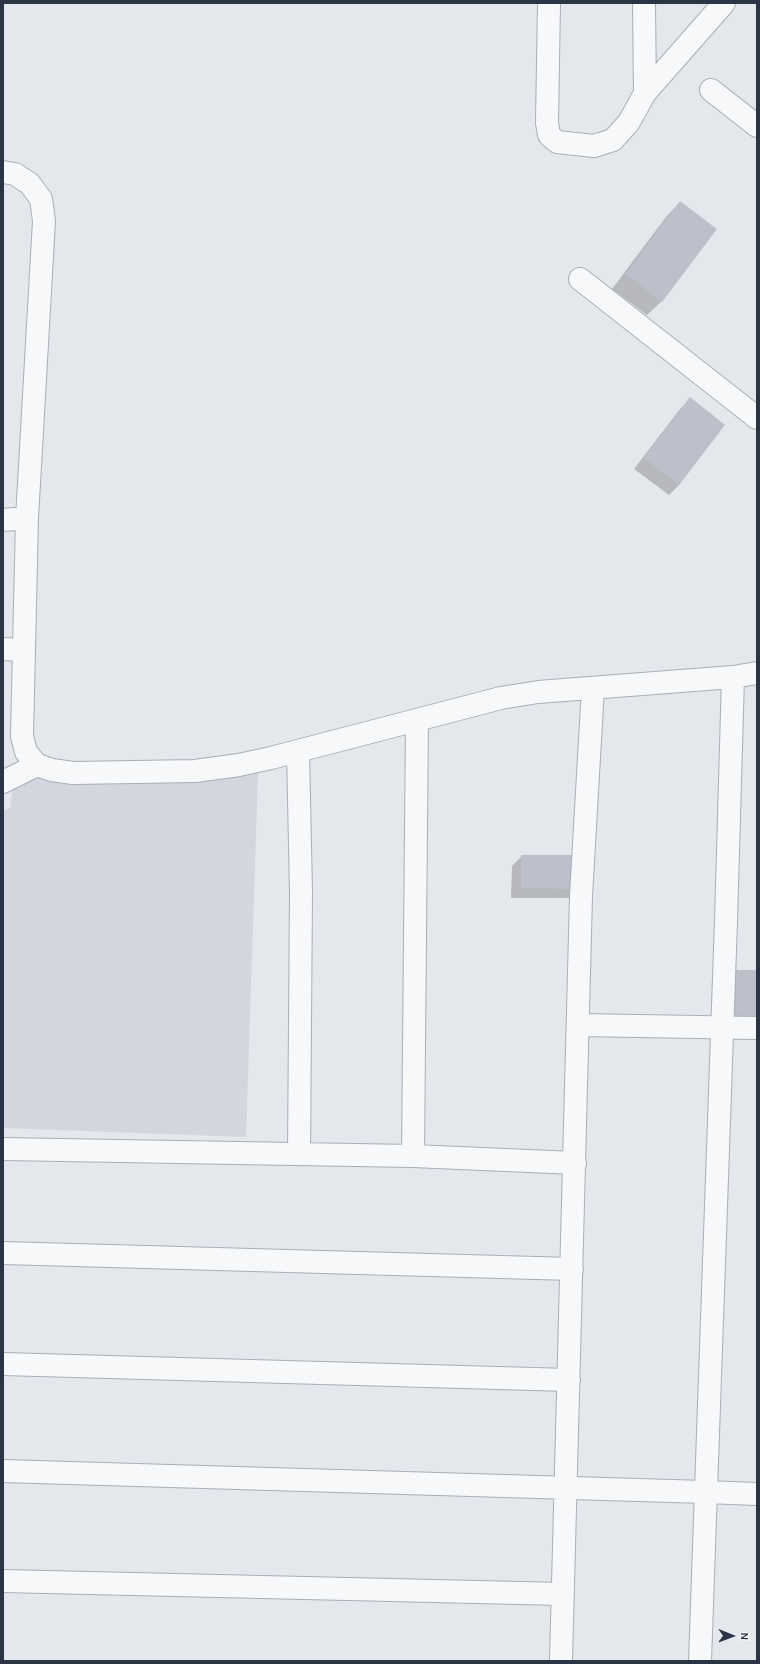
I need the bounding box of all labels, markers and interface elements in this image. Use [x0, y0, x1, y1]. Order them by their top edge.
north arrow [712, 1616, 752, 1656]
text: N [738, 1632, 751, 1640]

